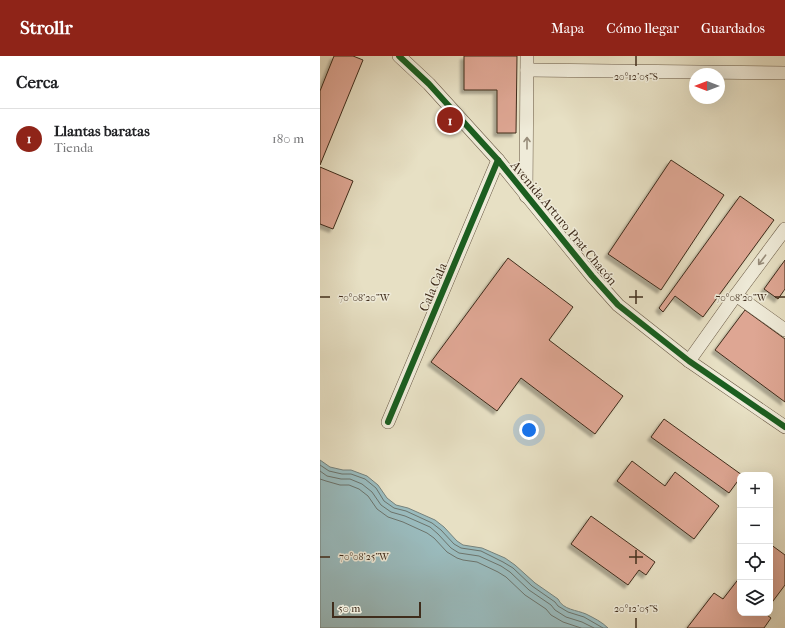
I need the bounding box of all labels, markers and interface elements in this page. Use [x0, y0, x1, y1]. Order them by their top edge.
text: Strollr [20, 17, 73, 39]
text: Mapa [551, 20, 584, 37]
text: Cómo llegar [606, 20, 679, 37]
text: Guardados [701, 20, 765, 37]
north arrow [689, 68, 725, 104]
text: 20°12'05"S [614, 71, 658, 83]
text: Cerca [16, 72, 58, 92]
pin: 1 [437, 105, 463, 135]
text: Llantas baratas [54, 122, 150, 140]
text: 1 [27, 131, 31, 146]
text: 180 m [272, 131, 304, 146]
one-way arrow [523, 137, 531, 150]
text: Tienda [54, 140, 93, 155]
street label: Avenida Arturo Prat Chacón [507, 157, 621, 288]
one-way arrow [757, 255, 766, 266]
street label: Cala Cala [416, 259, 450, 314]
text: 70°08'20"W [339, 292, 391, 304]
text: 70°08'20"W [716, 292, 768, 304]
your location [519, 420, 539, 440]
map controls [737, 472, 773, 616]
button: + [737, 472, 773, 508]
button: − [737, 508, 773, 544]
button: locate [737, 544, 773, 580]
text: 70°08'25"W [339, 551, 390, 563]
button: layers [737, 580, 773, 616]
scale bar [332, 600, 421, 619]
text: 50 m [338, 602, 360, 615]
text: 20°12'05"S [614, 603, 658, 615]

